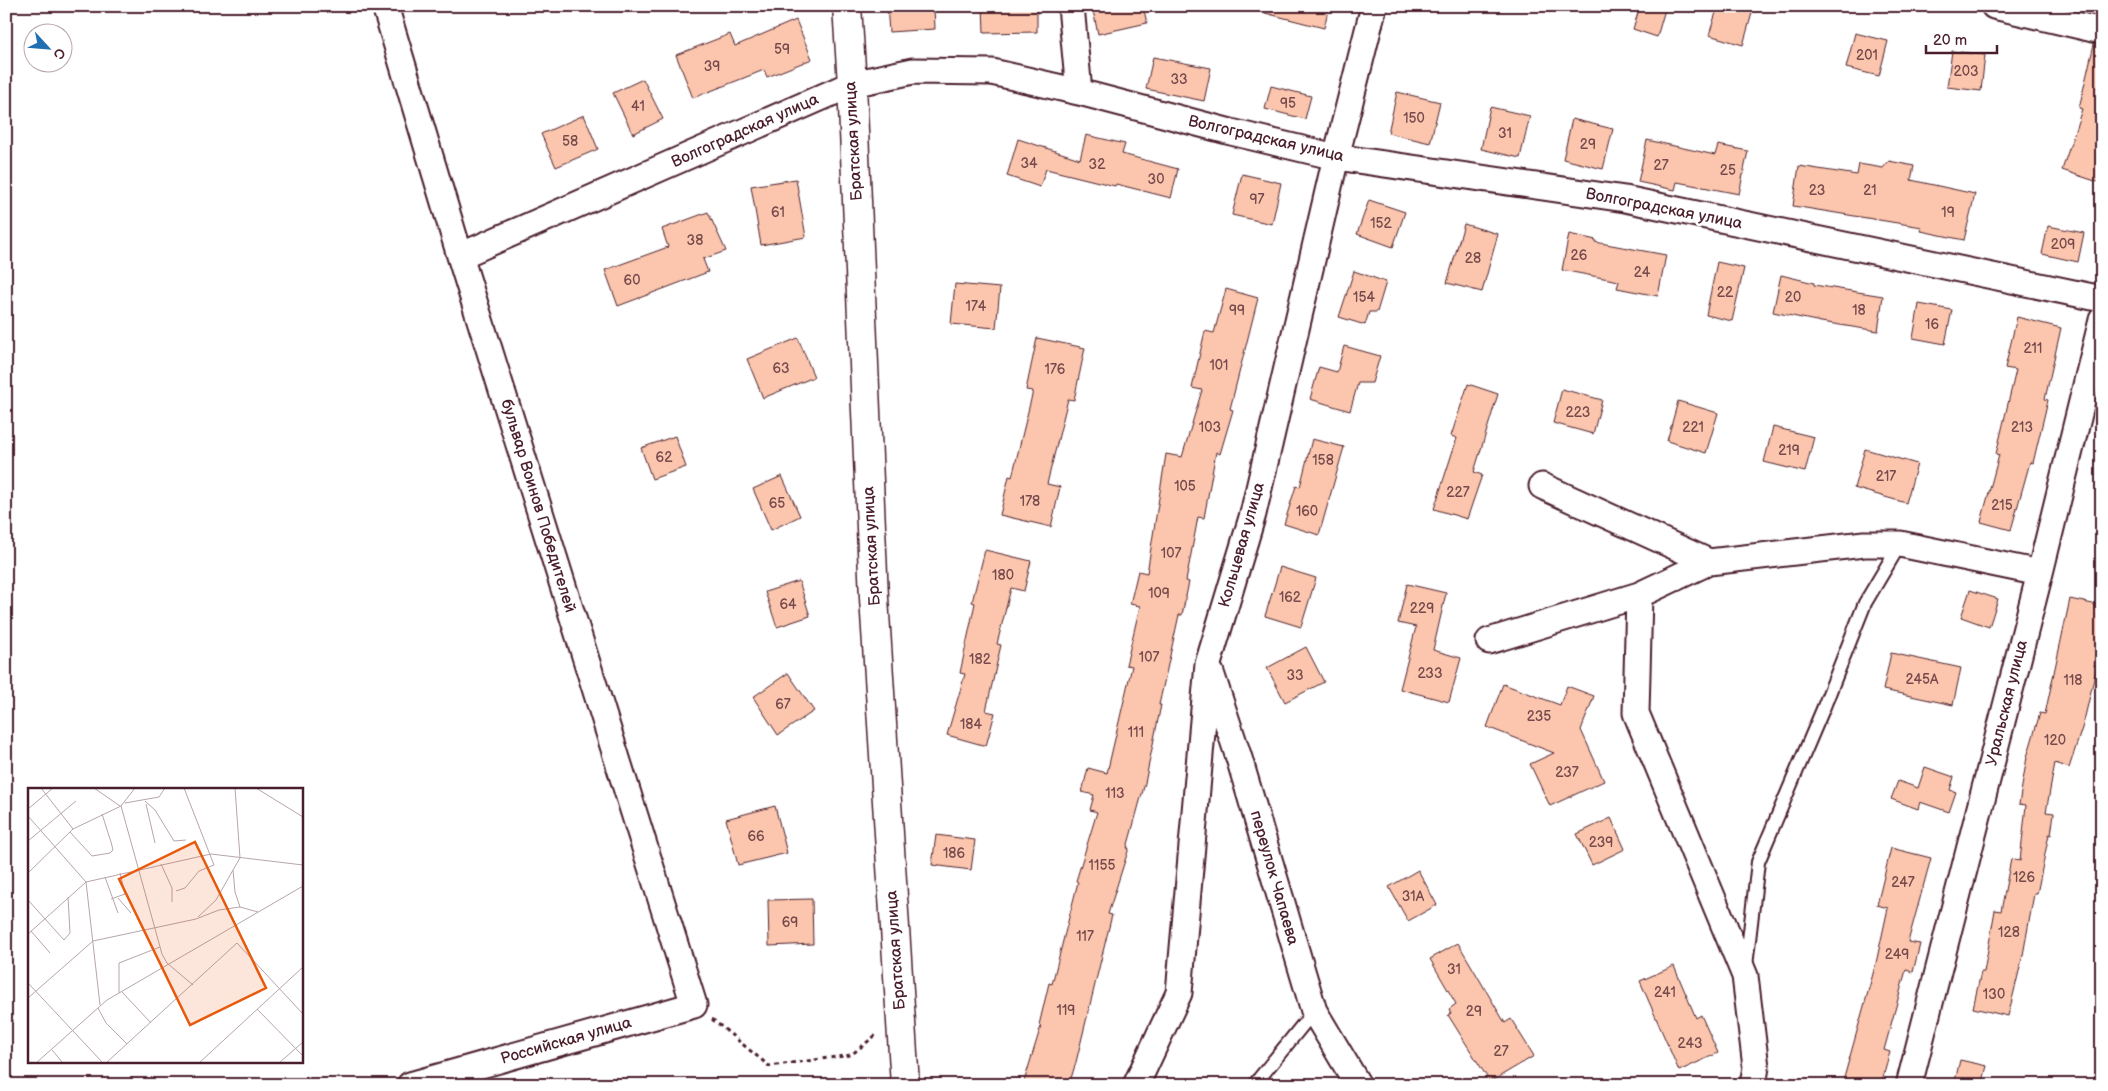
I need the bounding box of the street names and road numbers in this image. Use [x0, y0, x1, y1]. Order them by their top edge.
street label: Братская улица [841, 80, 867, 201]
street label: Волгоградская улица [668, 90, 822, 172]
street label: Волгоградская улица [1186, 112, 1346, 166]
street label: Волгоградская улица [1584, 184, 1744, 234]
street label: бульвар Воинов Победителей [496, 397, 580, 615]
street label: Кольцевая улица [1215, 480, 1269, 610]
street label: Братская улица [859, 485, 885, 606]
street label: Уральская улица [1982, 638, 2032, 768]
street label: переулок Чапаева [1246, 808, 1302, 948]
street label: Братская улица [882, 889, 910, 1010]
street label: Российская улица [498, 1013, 634, 1069]

